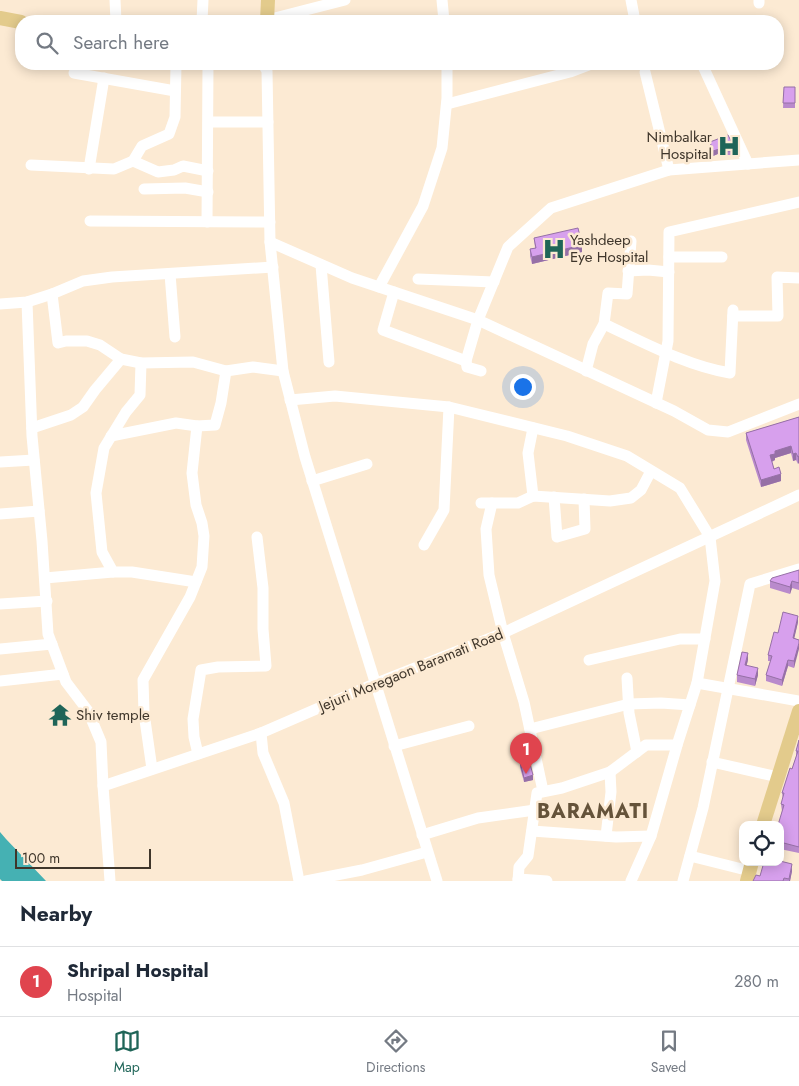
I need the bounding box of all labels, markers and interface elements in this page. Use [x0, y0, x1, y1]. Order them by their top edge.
search box [15, 15, 784, 70]
icon: search [33, 29, 61, 57]
text: Search here [73, 29, 169, 56]
place label: Nimbalkar Hospital [647, 126, 713, 165]
hospital icon: Nimbalkar Hospital [716, 133, 742, 159]
place label: Yashdeep Eye Hospital [570, 229, 649, 268]
hospital icon: Yashdeep Eye Hospital [541, 236, 567, 262]
your location [510, 374, 536, 400]
street label: Jejuri Moregaon Baramati Road [314, 623, 506, 718]
temple icon: Shiv temple [47, 702, 73, 728]
place label: Shiv temple [76, 704, 150, 726]
pin: 1 [510, 733, 542, 774]
district label: BARAMATI [537, 797, 649, 826]
map controls [739, 821, 784, 866]
button: locate [739, 821, 784, 866]
scale bar [15, 846, 151, 869]
text: 100 m [22, 848, 60, 868]
text: Nearby [20, 899, 92, 929]
text: Shripal Hospital [67, 957, 209, 984]
text: 1 [32, 970, 40, 993]
text: 280 m [734, 970, 779, 993]
text: Hospital [67, 984, 122, 1007]
tab: Map [113, 1027, 141, 1077]
tab: Directions [366, 1027, 425, 1077]
tab: Saved [651, 1027, 686, 1077]

